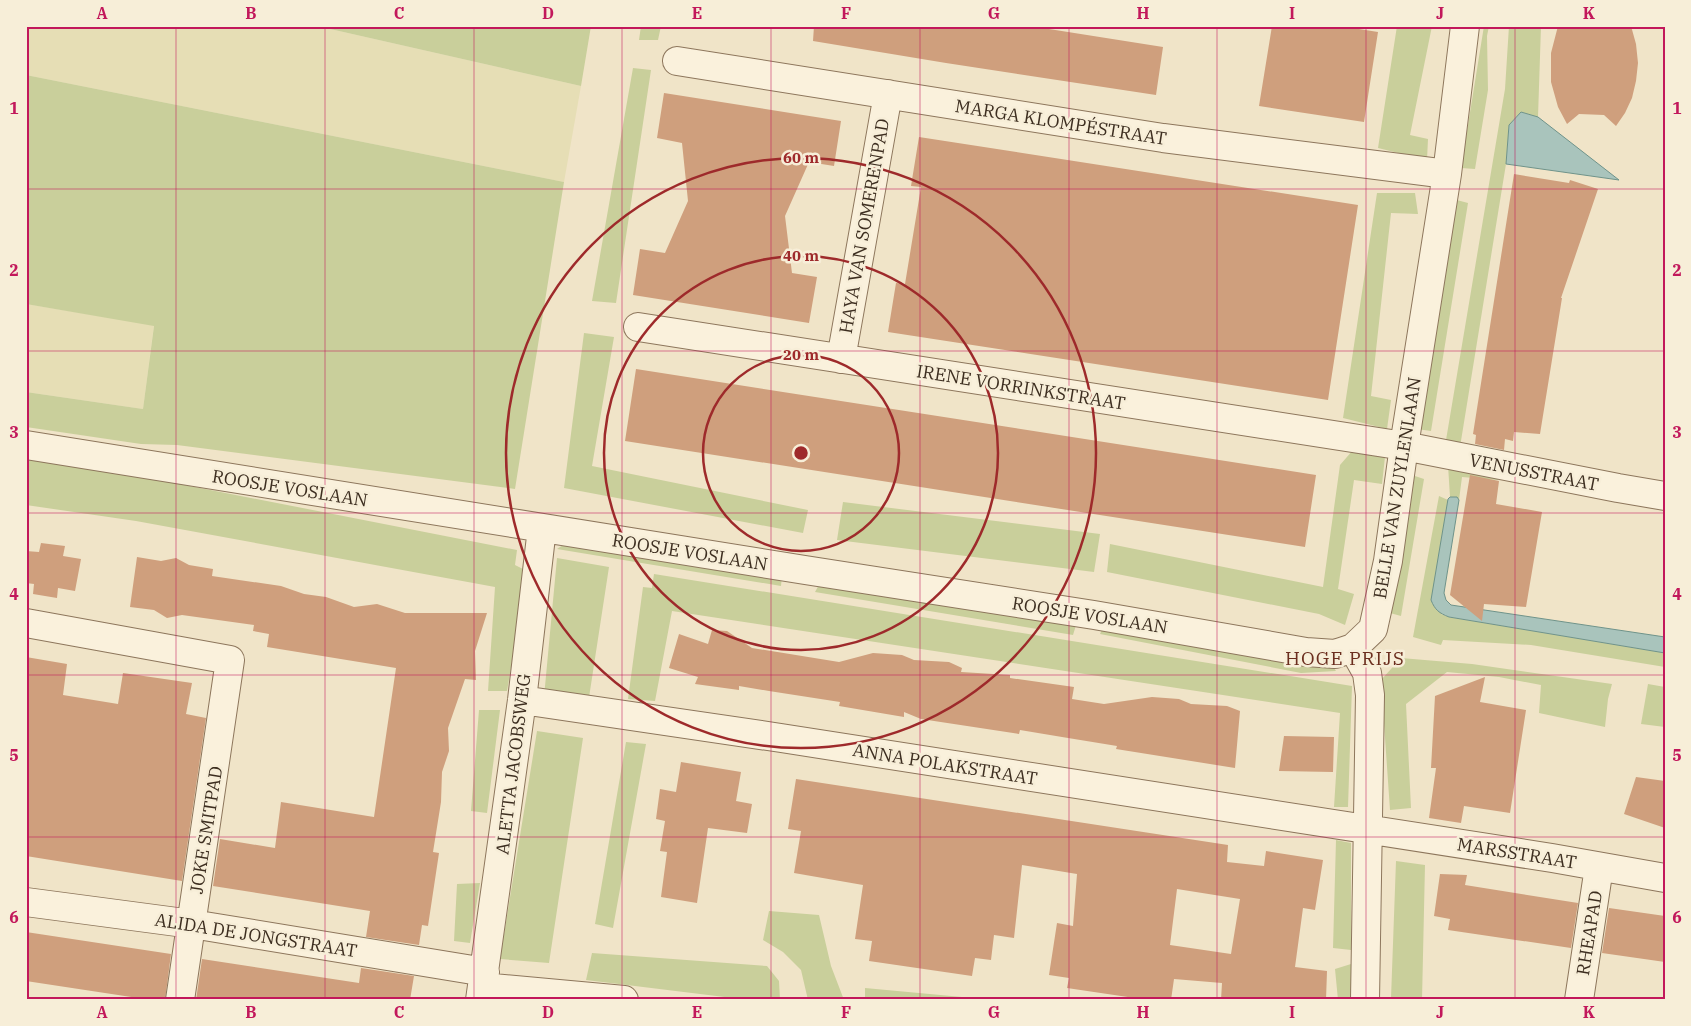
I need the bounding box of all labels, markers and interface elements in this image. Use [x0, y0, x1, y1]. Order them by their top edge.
text: A [96, 3, 108, 23]
text: B [245, 3, 257, 23]
text: C [394, 3, 404, 23]
text: D [542, 3, 554, 23]
text: E [692, 3, 702, 23]
text: F [841, 3, 851, 23]
text: G [988, 3, 1000, 23]
text: H [1137, 3, 1150, 23]
text: I [1289, 3, 1295, 23]
text: J [1436, 3, 1444, 23]
text: K [1583, 3, 1596, 23]
street label: MARGA KLOMPÉSTRAAT [954, 94, 1169, 150]
text: 1 [9, 98, 19, 118]
text: 1 [1672, 98, 1682, 118]
street label: HAYA VAN SOMERENPAD [834, 117, 894, 335]
text: 60 m [783, 148, 819, 167]
text: 40 m [783, 246, 819, 265]
text: 2 [9, 260, 19, 280]
text: 2 [1672, 260, 1682, 280]
text: 20 m [783, 345, 819, 364]
street label: IRENE VORRINKSTRAAT [915, 359, 1127, 415]
street label: BELLE VAN ZUYLENLAAN [1368, 375, 1426, 601]
text: 3 [9, 422, 19, 442]
text: 3 [1672, 422, 1682, 442]
centre of rings [792, 444, 810, 462]
street label: VENUSSTRAAT [1467, 448, 1601, 496]
street label: ROOSJE VOSLAAN [211, 464, 369, 512]
street label: ROOSJE VOSLAAN [611, 528, 769, 576]
text: 4 [9, 584, 19, 604]
text: 4 [1672, 584, 1682, 604]
street label: ROOSJE VOSLAAN [1011, 591, 1169, 639]
district label: HOGE PRIJS [1285, 646, 1405, 670]
street label: ALETTA JACOBSWEG [490, 672, 536, 856]
street label: ANNA POLAKSTRAAT [851, 738, 1039, 790]
text: 5 [9, 745, 19, 765]
text: 5 [1672, 745, 1682, 765]
street label: JOKE SMITPAD [185, 764, 227, 896]
street label: MARSSTRAAT [1456, 832, 1579, 874]
street label: RHEAPAD [1571, 889, 1607, 977]
text: 6 [9, 907, 19, 927]
text: 6 [1672, 907, 1682, 927]
street label: ALIDA DE JONGSTRAAT [153, 908, 359, 962]
text: A [96, 1002, 108, 1022]
text: B [245, 1002, 257, 1022]
text: C [394, 1002, 404, 1022]
text: D [542, 1002, 554, 1022]
text: E [692, 1002, 702, 1022]
text: F [841, 1002, 851, 1022]
text: G [988, 1002, 1000, 1022]
text: H [1137, 1002, 1150, 1022]
text: I [1289, 1002, 1295, 1022]
text: J [1436, 1002, 1444, 1022]
text: K [1583, 1002, 1596, 1022]

